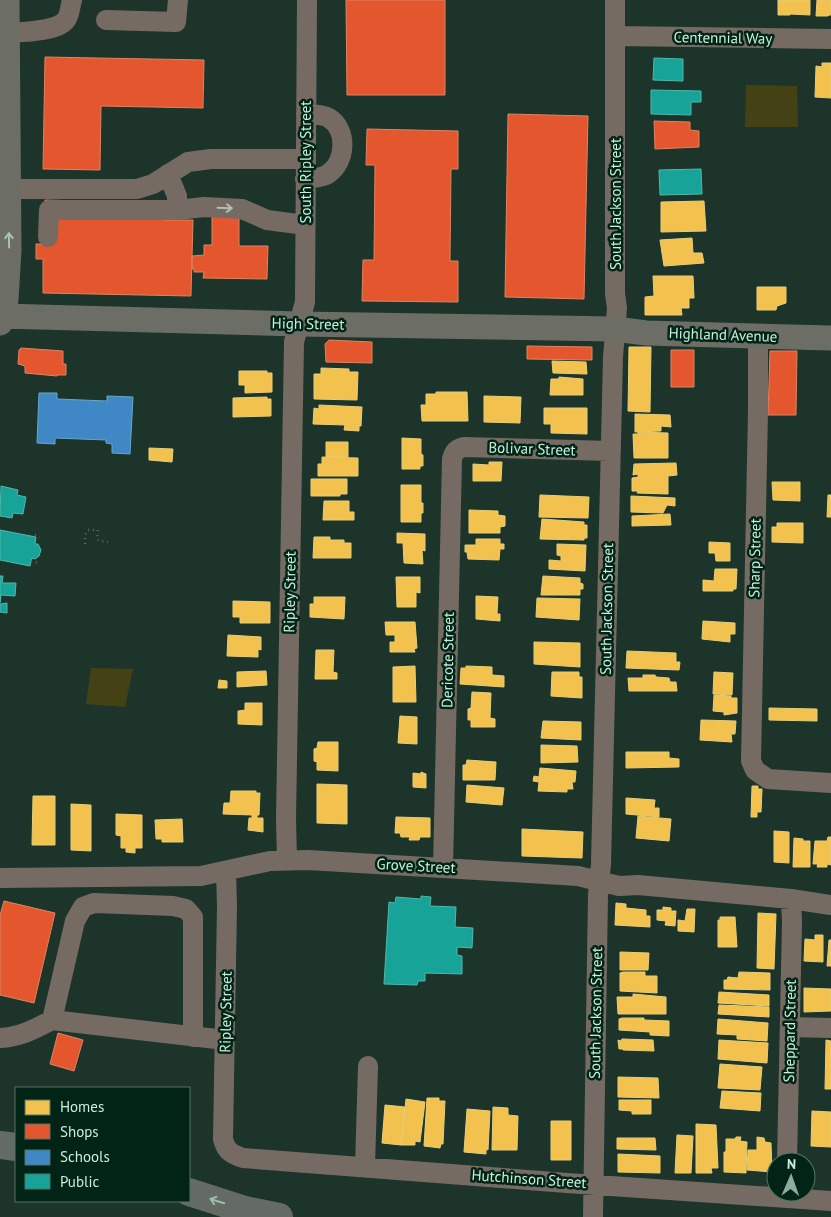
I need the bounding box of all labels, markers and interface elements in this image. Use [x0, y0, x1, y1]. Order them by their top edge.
street label: Centennial Way [674, 27, 772, 48]
street label: South Ripley Street [296, 101, 315, 223]
street label: South Jackson Street [606, 138, 625, 270]
one-way arrow [217, 203, 233, 213]
one-way arrow [4, 232, 14, 248]
street label: High Street [272, 313, 345, 334]
street label: Highland Avenue [668, 323, 778, 346]
street label: Bolivar Street [488, 437, 576, 460]
street label: Sharp Street [744, 518, 765, 598]
street label: South Jackson Street [596, 543, 617, 675]
street label: Ripley Street [279, 551, 300, 633]
street label: Dericote Street [437, 612, 458, 708]
street label: Grove Street [376, 854, 456, 877]
street label: South Jackson Street [585, 947, 606, 1079]
street label: Ripley Street [215, 971, 236, 1053]
street label: Sheppard Street [779, 979, 800, 1083]
legend [15, 1087, 190, 1202]
text: Homes [60, 1097, 104, 1116]
text: Shops [60, 1122, 99, 1141]
text: Schools [60, 1147, 110, 1166]
north arrow [766, 1152, 816, 1202]
text: N [787, 1155, 796, 1173]
street label: Hutchinson Street [471, 1165, 587, 1192]
text: Public [60, 1172, 99, 1191]
one-way arrow [209, 1196, 225, 1206]

